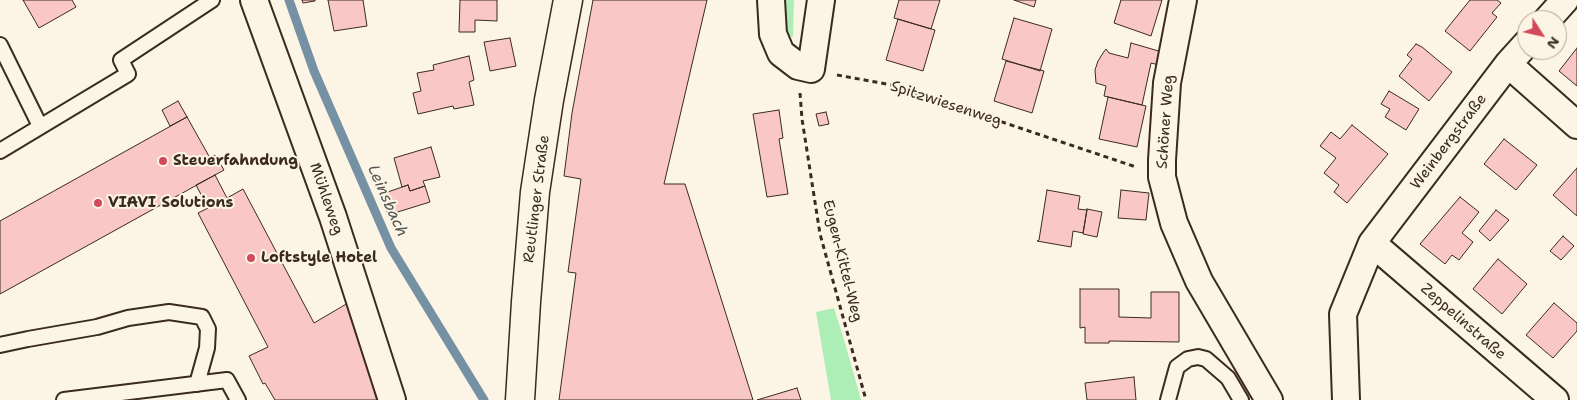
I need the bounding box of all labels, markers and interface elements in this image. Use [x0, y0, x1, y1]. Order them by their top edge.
north arrow [1517, 10, 1567, 60]
text: N [1543, 33, 1564, 53]
street label: Schöner Weg [1154, 74, 1178, 170]
street label: Spitzwiesenweg [888, 78, 1004, 130]
street label: Weinbergstraße [1407, 91, 1491, 193]
street label: Reutlinger Straße [520, 134, 554, 264]
place label: Steuerfahndung [173, 152, 298, 170]
marker: Steuerfahndung [157, 155, 169, 167]
street label: Mühleweg [305, 161, 347, 237]
water label: Leinsbach [363, 162, 411, 240]
place label: VIAVI Solutions [108, 194, 233, 212]
marker: VIAVI Solutions [92, 197, 104, 209]
street label: Eugen-Kittel-Weg [818, 198, 866, 324]
place label: Loftstyle Hotel [261, 249, 377, 267]
marker: Loftstyle Hotel [245, 252, 257, 264]
street label: Zeppelinstraße [1417, 280, 1509, 364]

